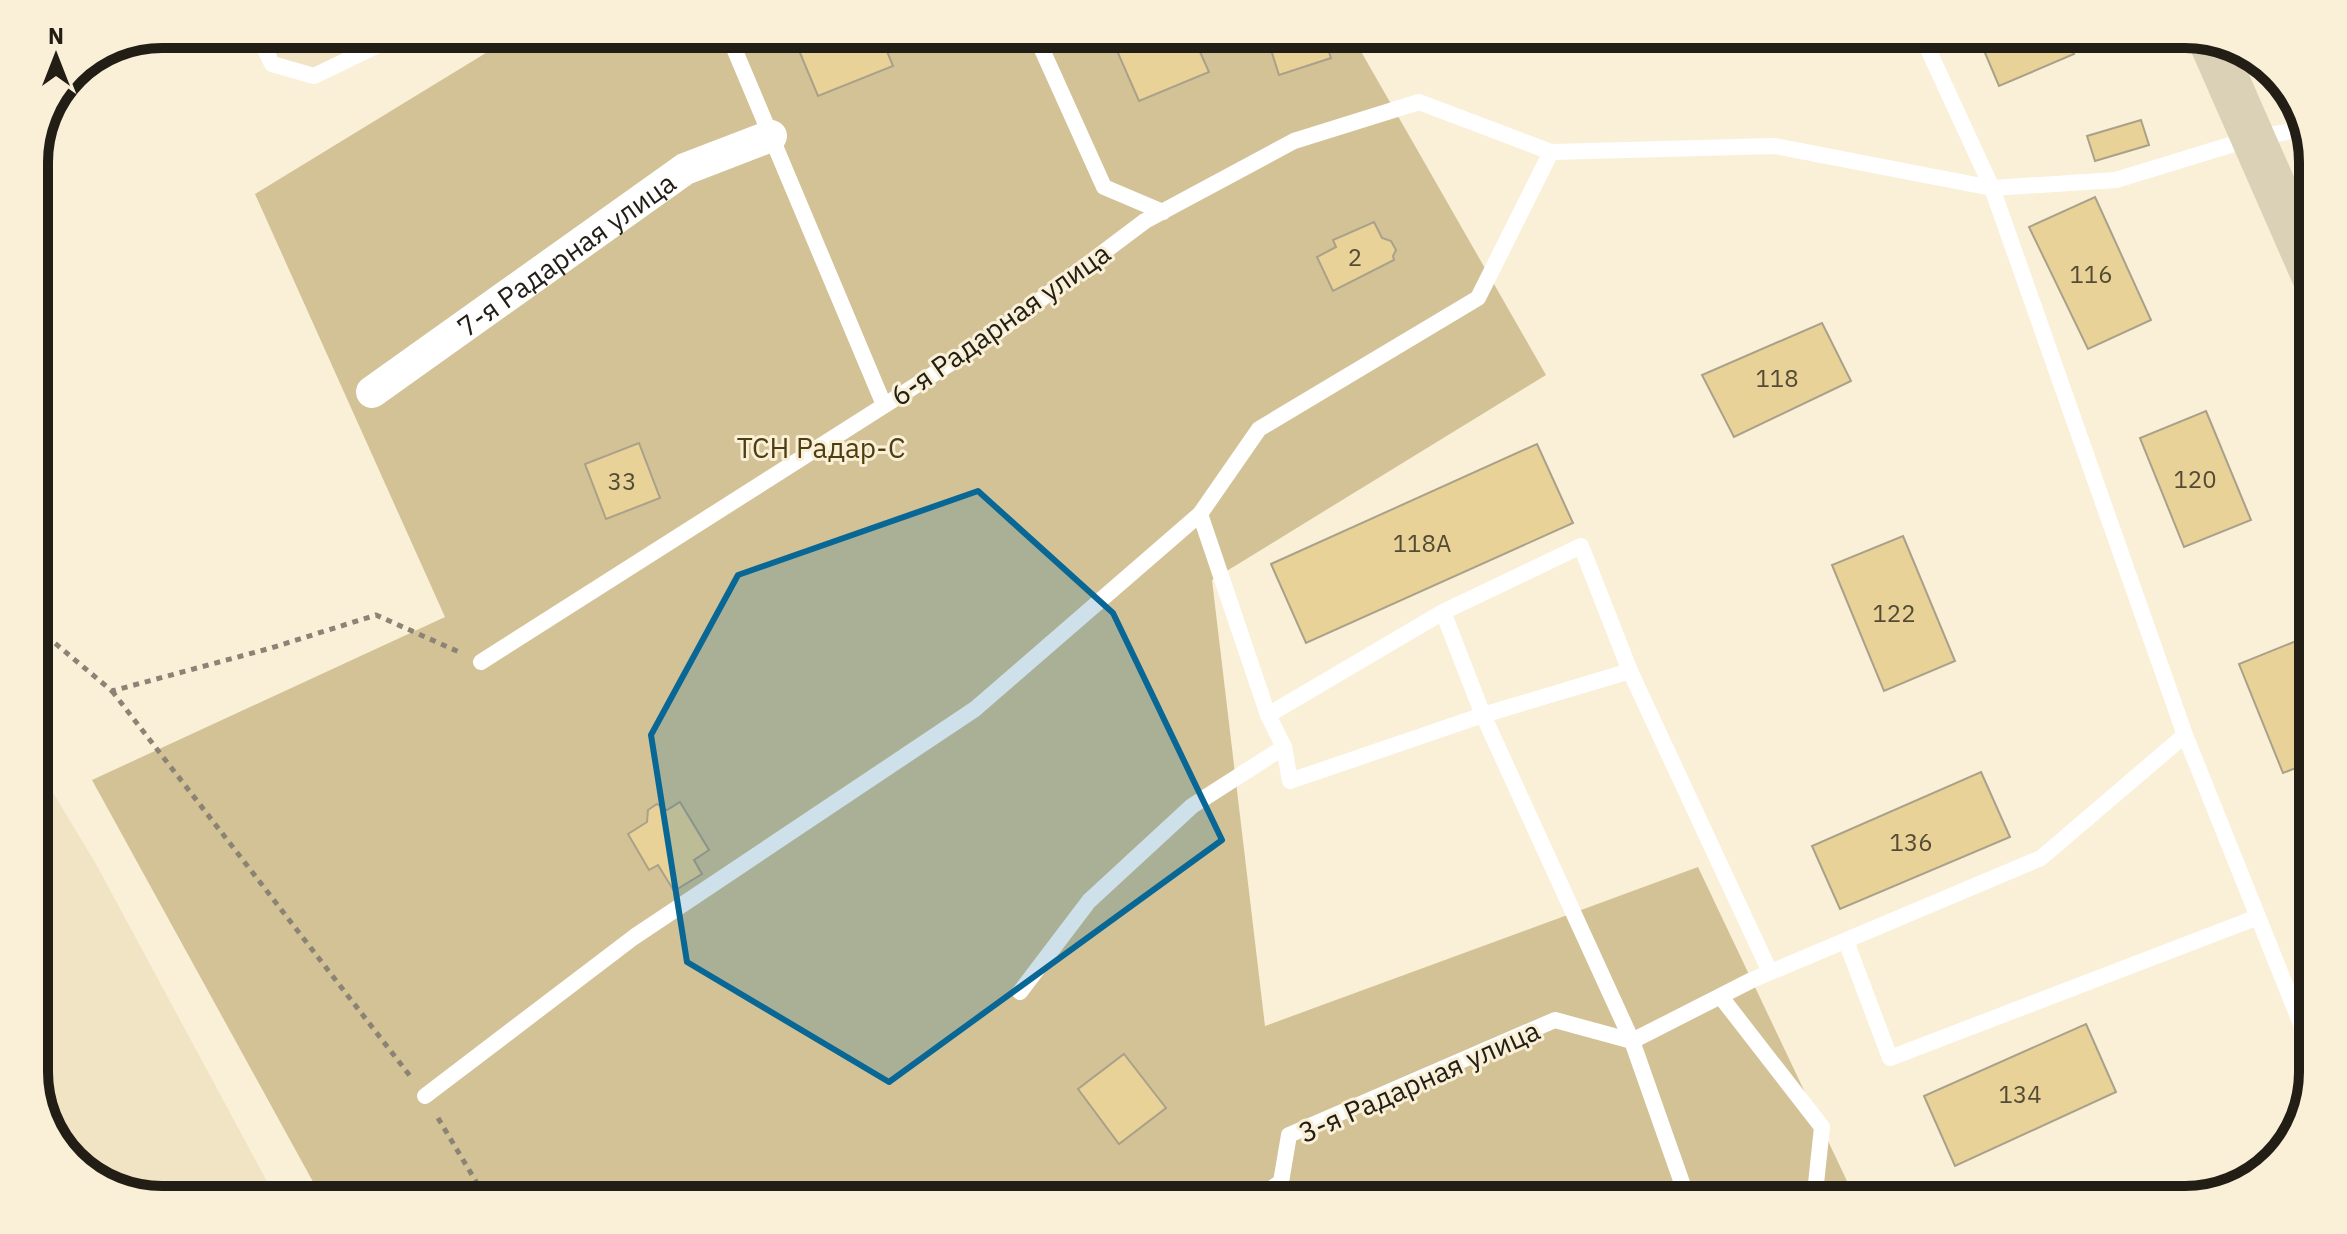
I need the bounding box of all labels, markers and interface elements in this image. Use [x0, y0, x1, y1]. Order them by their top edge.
north arrow [16, 16, 96, 96]
text: N [48, 21, 64, 50]
street label: 7-я Радарная улица [449, 163, 683, 345]
street label: 6-я Радарная улица [883, 234, 1117, 414]
house number: 2 [1348, 241, 1362, 273]
house number: 116 [2069, 258, 2113, 290]
house number: 118 [1755, 362, 1799, 394]
park label: ТСН Радар-С [737, 429, 905, 466]
house number: 120 [2173, 463, 2217, 495]
house number: 33 [608, 465, 636, 497]
house number: 118А [1393, 527, 1451, 559]
house number: 122 [1872, 597, 1916, 629]
house number: 136 [1889, 826, 1933, 858]
street label: 3-я Радарная улица [1293, 1011, 1545, 1151]
house number: 134 [1998, 1078, 2042, 1110]

